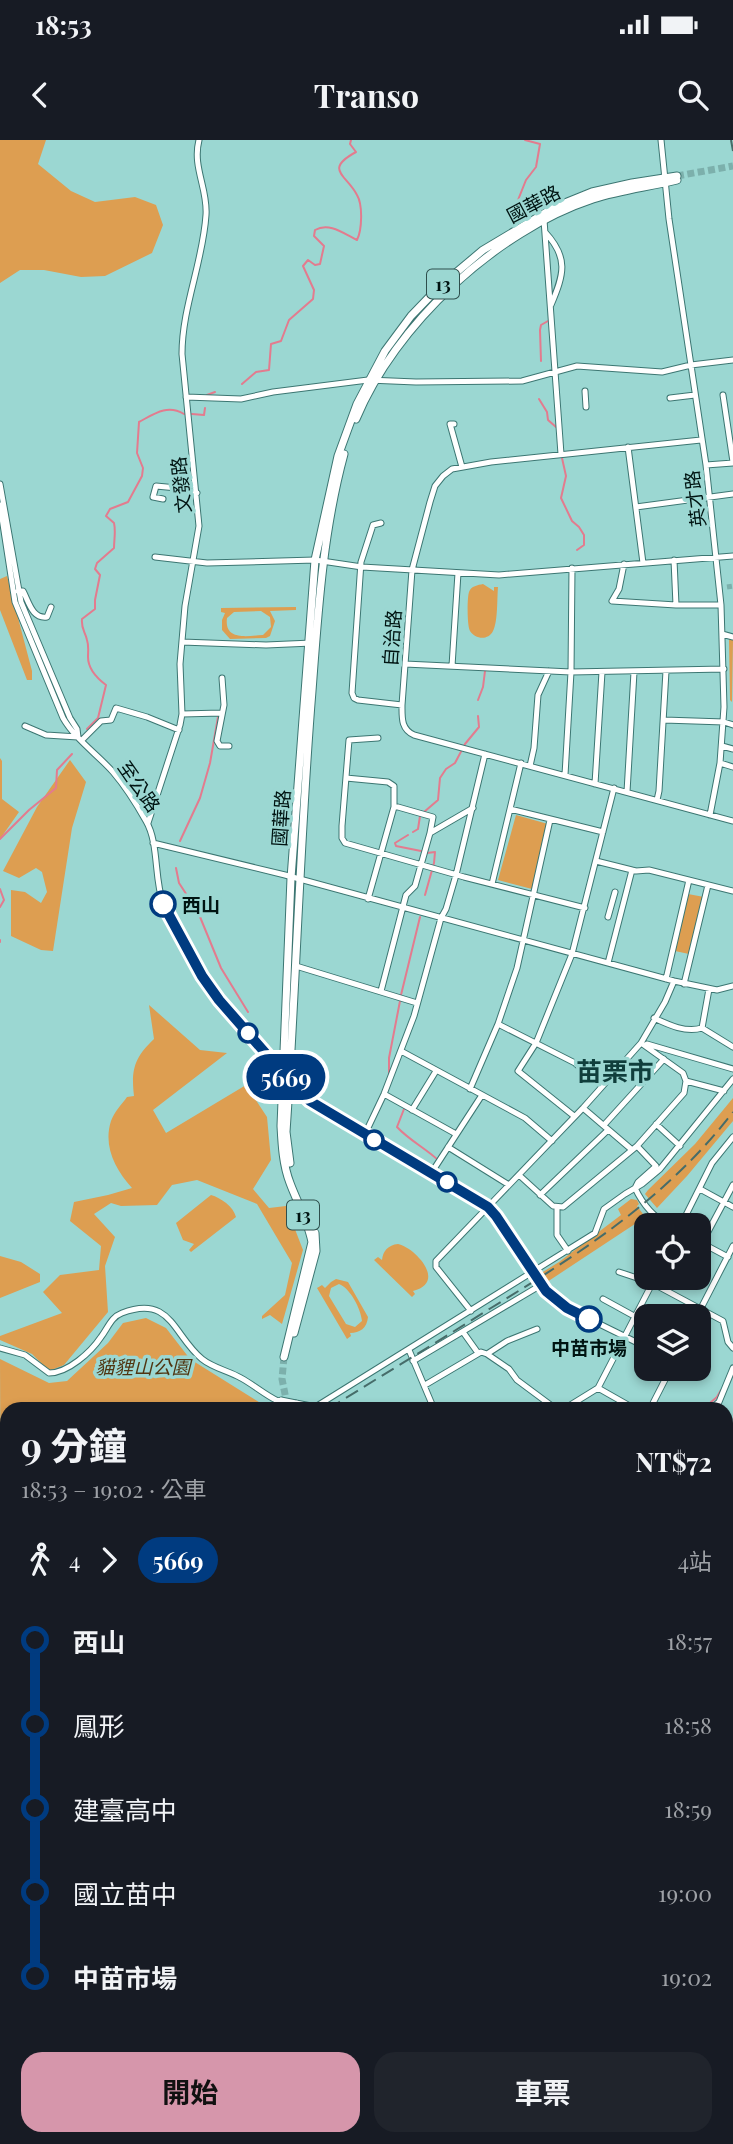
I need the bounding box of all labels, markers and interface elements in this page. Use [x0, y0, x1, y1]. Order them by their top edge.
text: 18:53 [35, 7, 92, 42]
text: Transo [314, 73, 419, 116]
icon: back [21, 76, 59, 114]
icon: search [674, 76, 712, 114]
street label: 國華路 [502, 178, 564, 228]
road number: 13 [427, 270, 459, 299]
street label: 文發路 [164, 455, 196, 515]
street label: 英才路 [678, 469, 710, 529]
street label: 自治路 [376, 609, 406, 667]
street label: 至公路 [113, 755, 167, 817]
street label: 國華路 [265, 789, 295, 847]
marker: 西山 [150, 891, 176, 917]
place label: 西山 [182, 891, 220, 917]
unlabelled marker [238, 1023, 258, 1043]
district label: 苗栗市 [576, 1053, 654, 1088]
line badge: 5669 [237, 1054, 335, 1100]
text: 5669 [260, 1061, 312, 1093]
unlabelled marker [364, 1130, 384, 1150]
unlabelled marker [437, 1172, 457, 1192]
road number: 13 [287, 1200, 319, 1230]
map controls [634, 1213, 711, 1381]
button: locate [634, 1213, 711, 1290]
button: layers [634, 1304, 711, 1381]
marker: 中苗市場 [576, 1306, 602, 1332]
place label: 中苗市場 [551, 1334, 627, 1360]
park label: 貓貍山公園 [95, 1353, 193, 1379]
text: 9 分鐘 [21, 1419, 127, 1470]
text: NT$72 [636, 1444, 712, 1479]
text: 18:53 – 19:02 · 公車 [21, 1473, 207, 1504]
icon: walk [21, 1541, 59, 1579]
icon: forward [90, 1541, 128, 1579]
text: 4 [69, 1544, 80, 1575]
text: 5669 [152, 1544, 204, 1576]
text: 4站 [678, 1545, 712, 1576]
text: 西山 [73, 1624, 125, 1659]
text: 18:57 [667, 1625, 712, 1656]
text: 鳳形 [73, 1708, 125, 1743]
text: 18:58 [664, 1709, 712, 1740]
text: 建臺高中 [73, 1792, 177, 1827]
text: 18:59 [664, 1793, 712, 1824]
text: 國立苗中 [73, 1876, 177, 1911]
text: 19:00 [658, 1877, 712, 1908]
text: 中苗市場 [73, 1960, 177, 1995]
text: 19:02 [661, 1961, 712, 1992]
button: 開始 [21, 2052, 360, 2132]
button: 車票 [374, 2052, 712, 2132]

